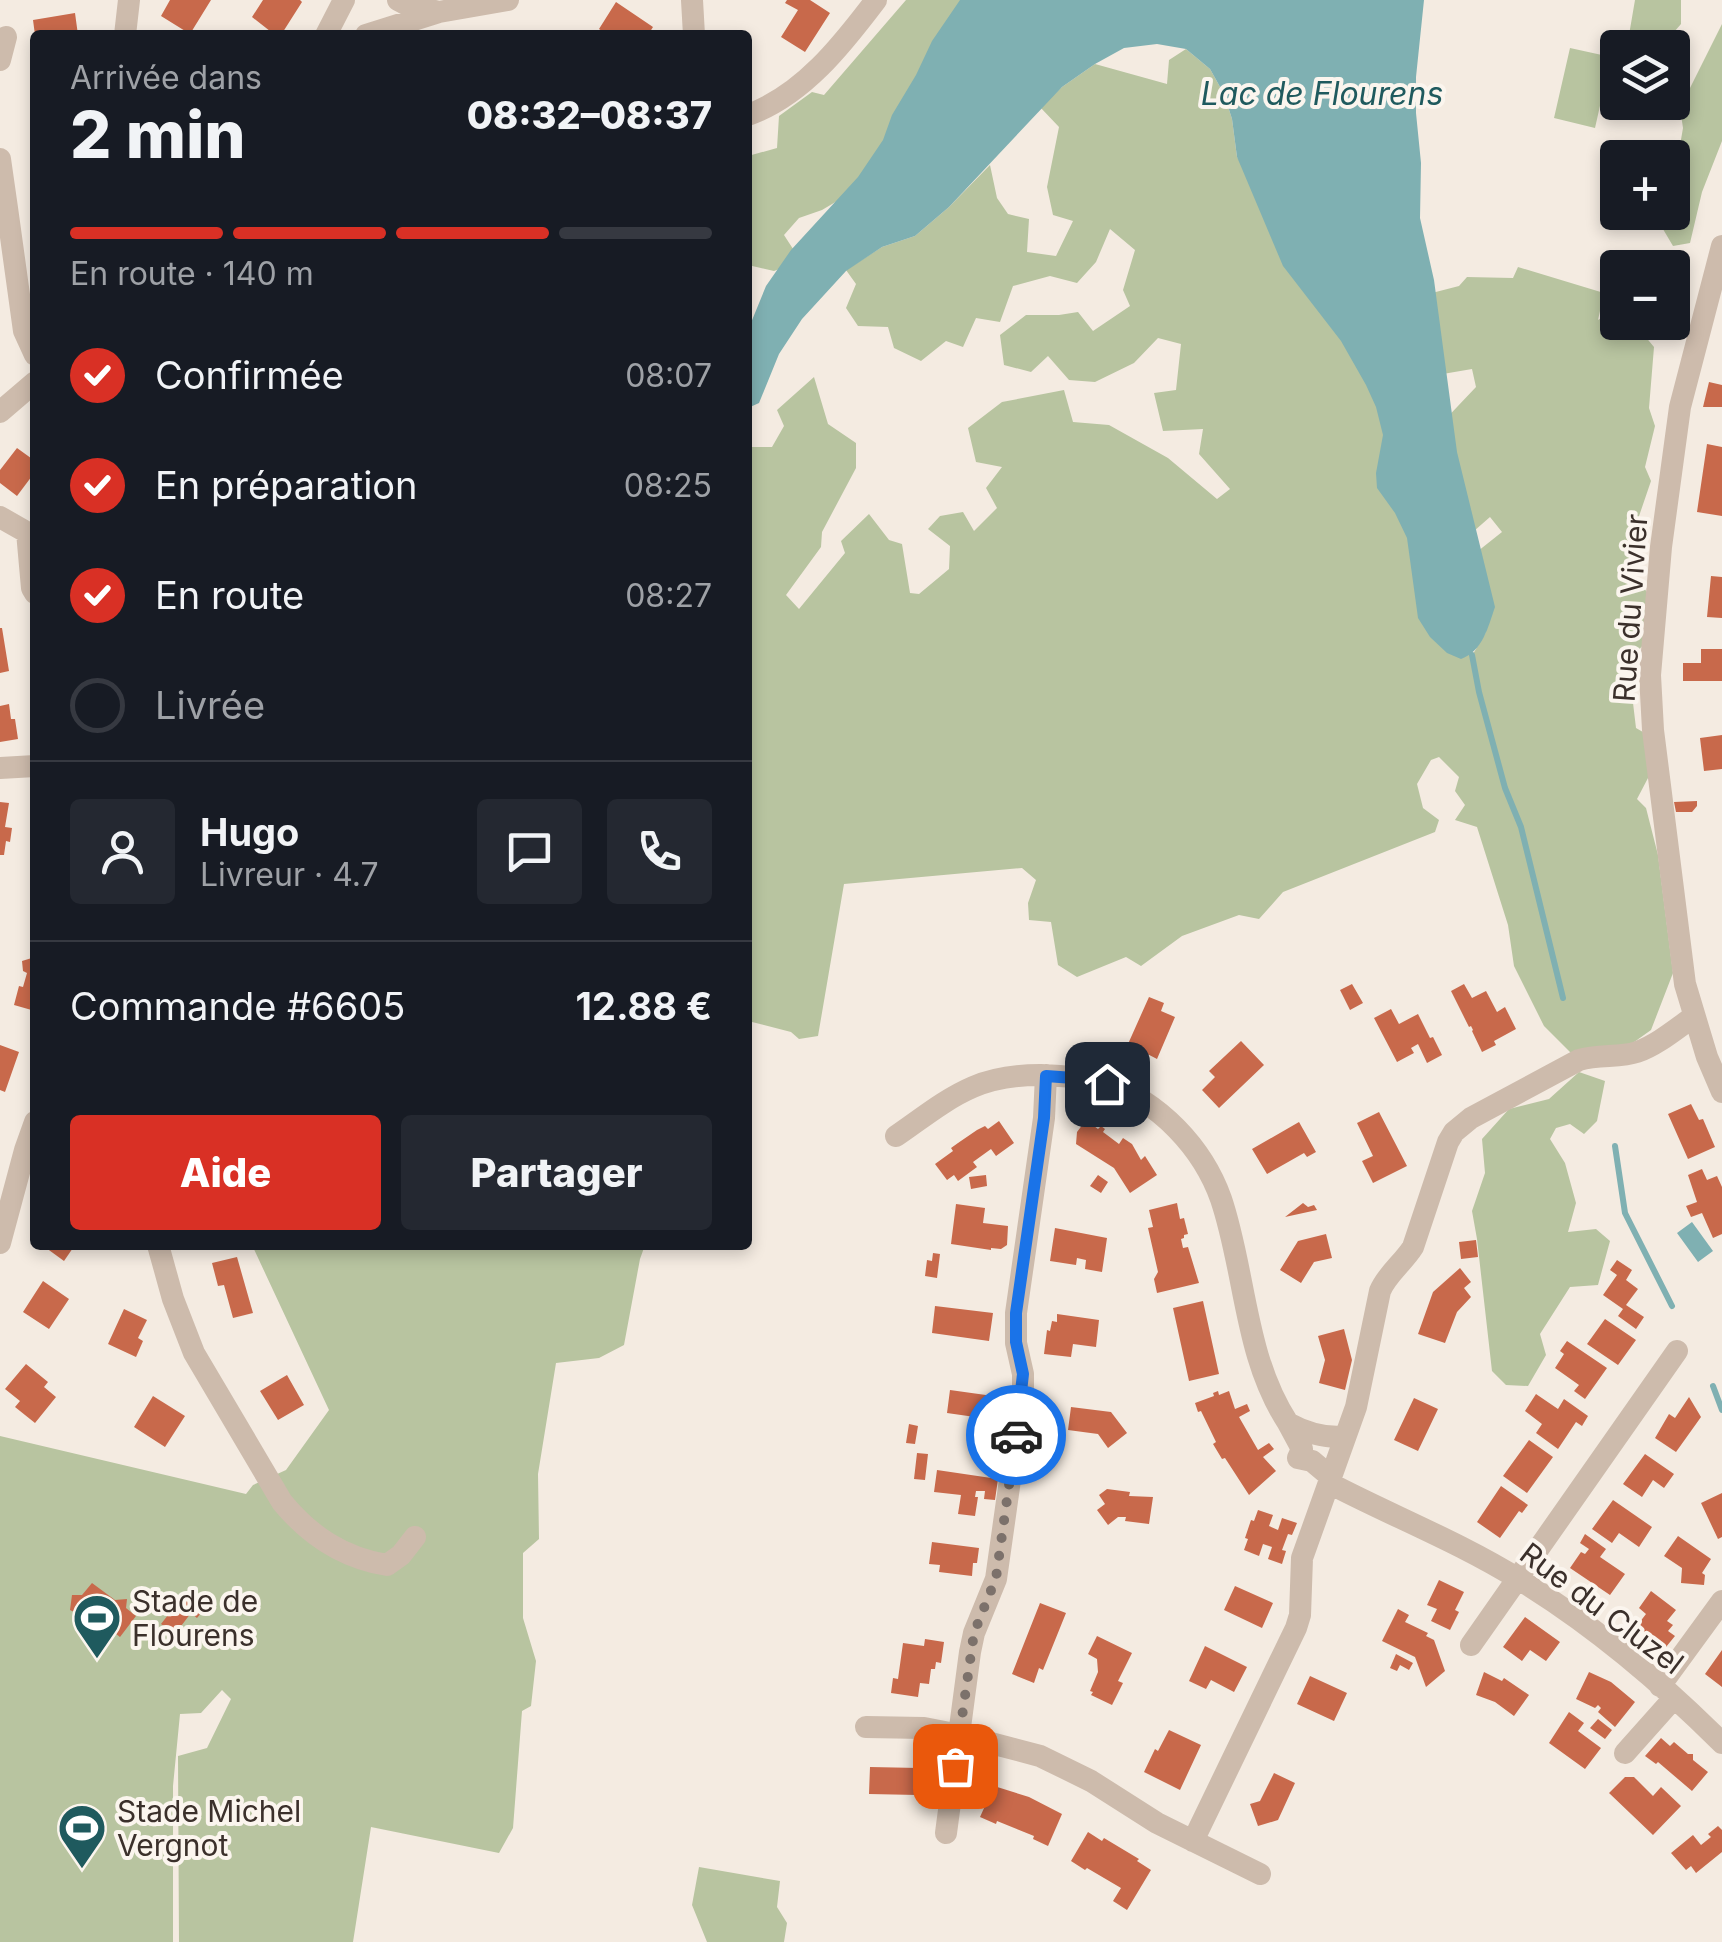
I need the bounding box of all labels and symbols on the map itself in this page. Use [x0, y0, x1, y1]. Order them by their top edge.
water label: Lac de Flourens [1201, 74, 1443, 113]
street label: Rue du Vivier [1605, 513, 1655, 703]
pin [1065, 1042, 1150, 1127]
courier [966, 1385, 1066, 1485]
street label: Rue du Cluzel [1513, 1535, 1691, 1681]
place label: Stade de Flourens [132, 1583, 258, 1653]
sports icon: Stade de Flourens [71, 1592, 123, 1660]
pin [913, 1724, 998, 1809]
place label: Stade Michel Vergnot [117, 1793, 301, 1863]
sports icon: Stade Michel Vergnot [56, 1802, 108, 1870]

